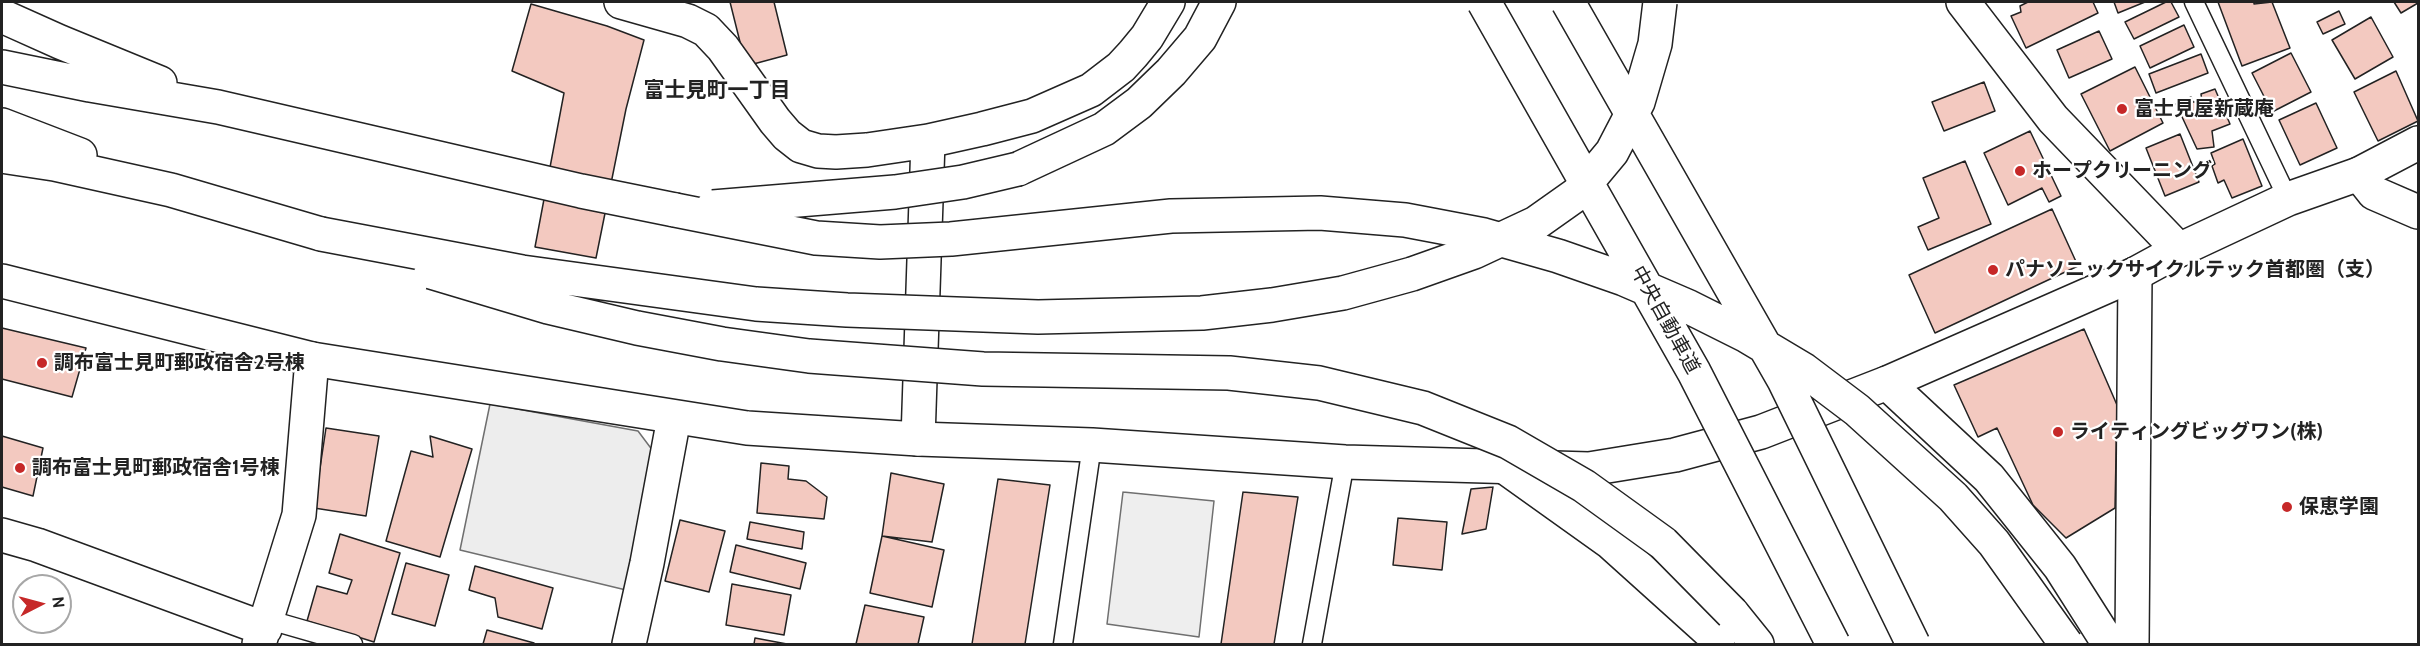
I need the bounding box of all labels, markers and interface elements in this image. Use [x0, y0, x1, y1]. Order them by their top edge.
district label: 富士見町一丁目 [644, 78, 790, 104]
place label: 富士見屋新蔵庵 [2134, 97, 2274, 121]
marker: 富士見屋新蔵庵 [2115, 102, 2129, 116]
place label: ホープクリーニング [2032, 159, 2212, 183]
marker: ホープクリーニング [2013, 164, 2027, 178]
place label: パナソニックサイクルテック首都圏（支） [2005, 258, 2385, 282]
street label: 中央自動車道 [1625, 262, 1705, 378]
marker: パナソニックサイクルテック首都圏（支） [1986, 263, 2000, 277]
place label: 調布富士見町郵政宿舎2号棟 [54, 351, 305, 375]
marker: 調布富士見町郵政宿舎2号棟 [35, 356, 49, 370]
place label: ライティングビッグワン(株) [2070, 420, 2323, 444]
marker: ライティングビッグワン(株) [2051, 425, 2065, 439]
place label: 調布富士見町郵政宿舎1号棟 [32, 456, 279, 480]
marker: 調布富士見町郵政宿舎1号棟 [13, 461, 27, 475]
place label: 保恵学園 [2299, 495, 2379, 519]
marker: 保恵学園 [2280, 500, 2294, 514]
north arrow [12, 574, 72, 634]
text: N [48, 596, 68, 609]

